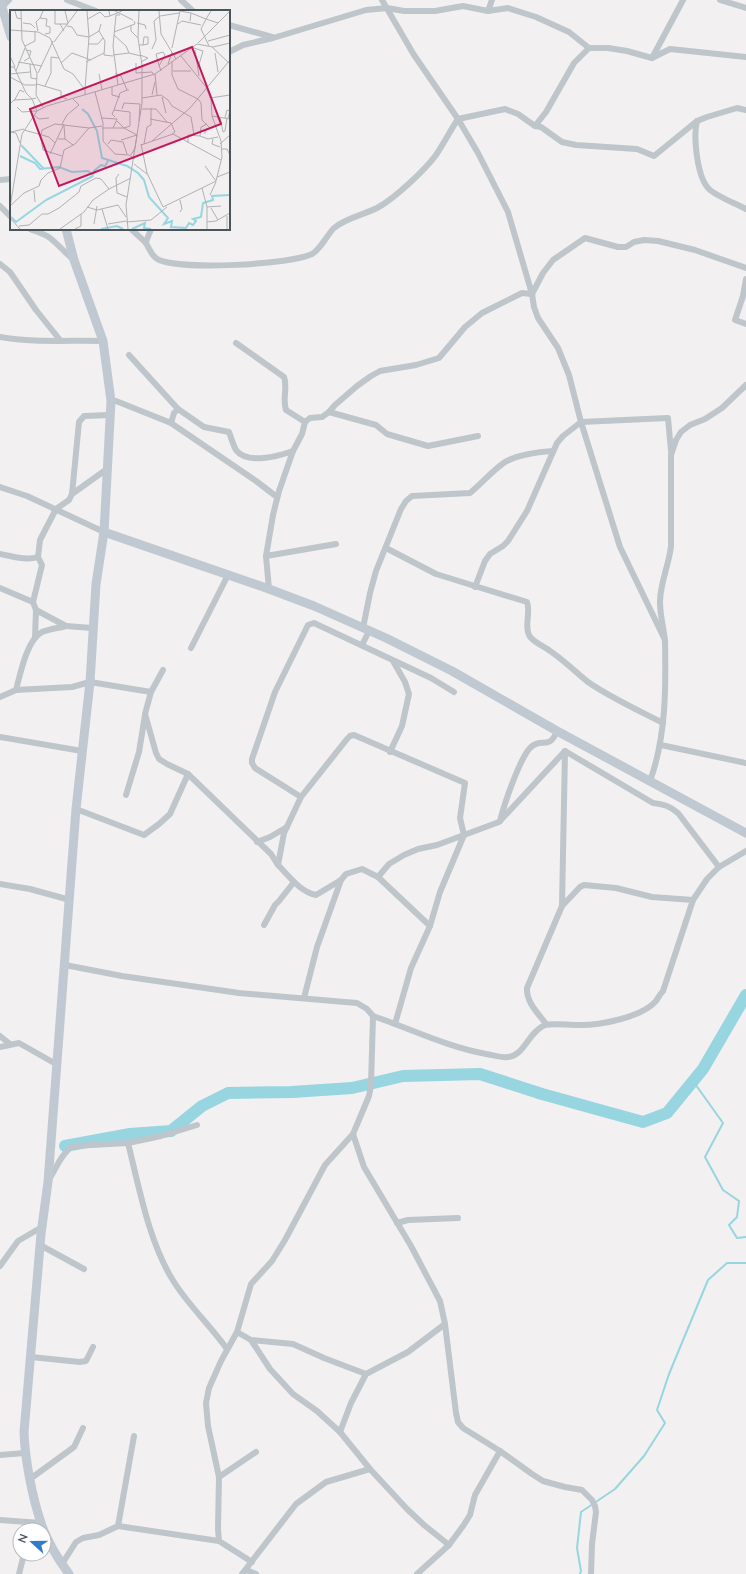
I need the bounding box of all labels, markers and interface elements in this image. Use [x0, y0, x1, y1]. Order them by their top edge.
inset map [10, 10, 230, 230]
north arrow [12, 1522, 52, 1562]
text: N [15, 1532, 30, 1545]

